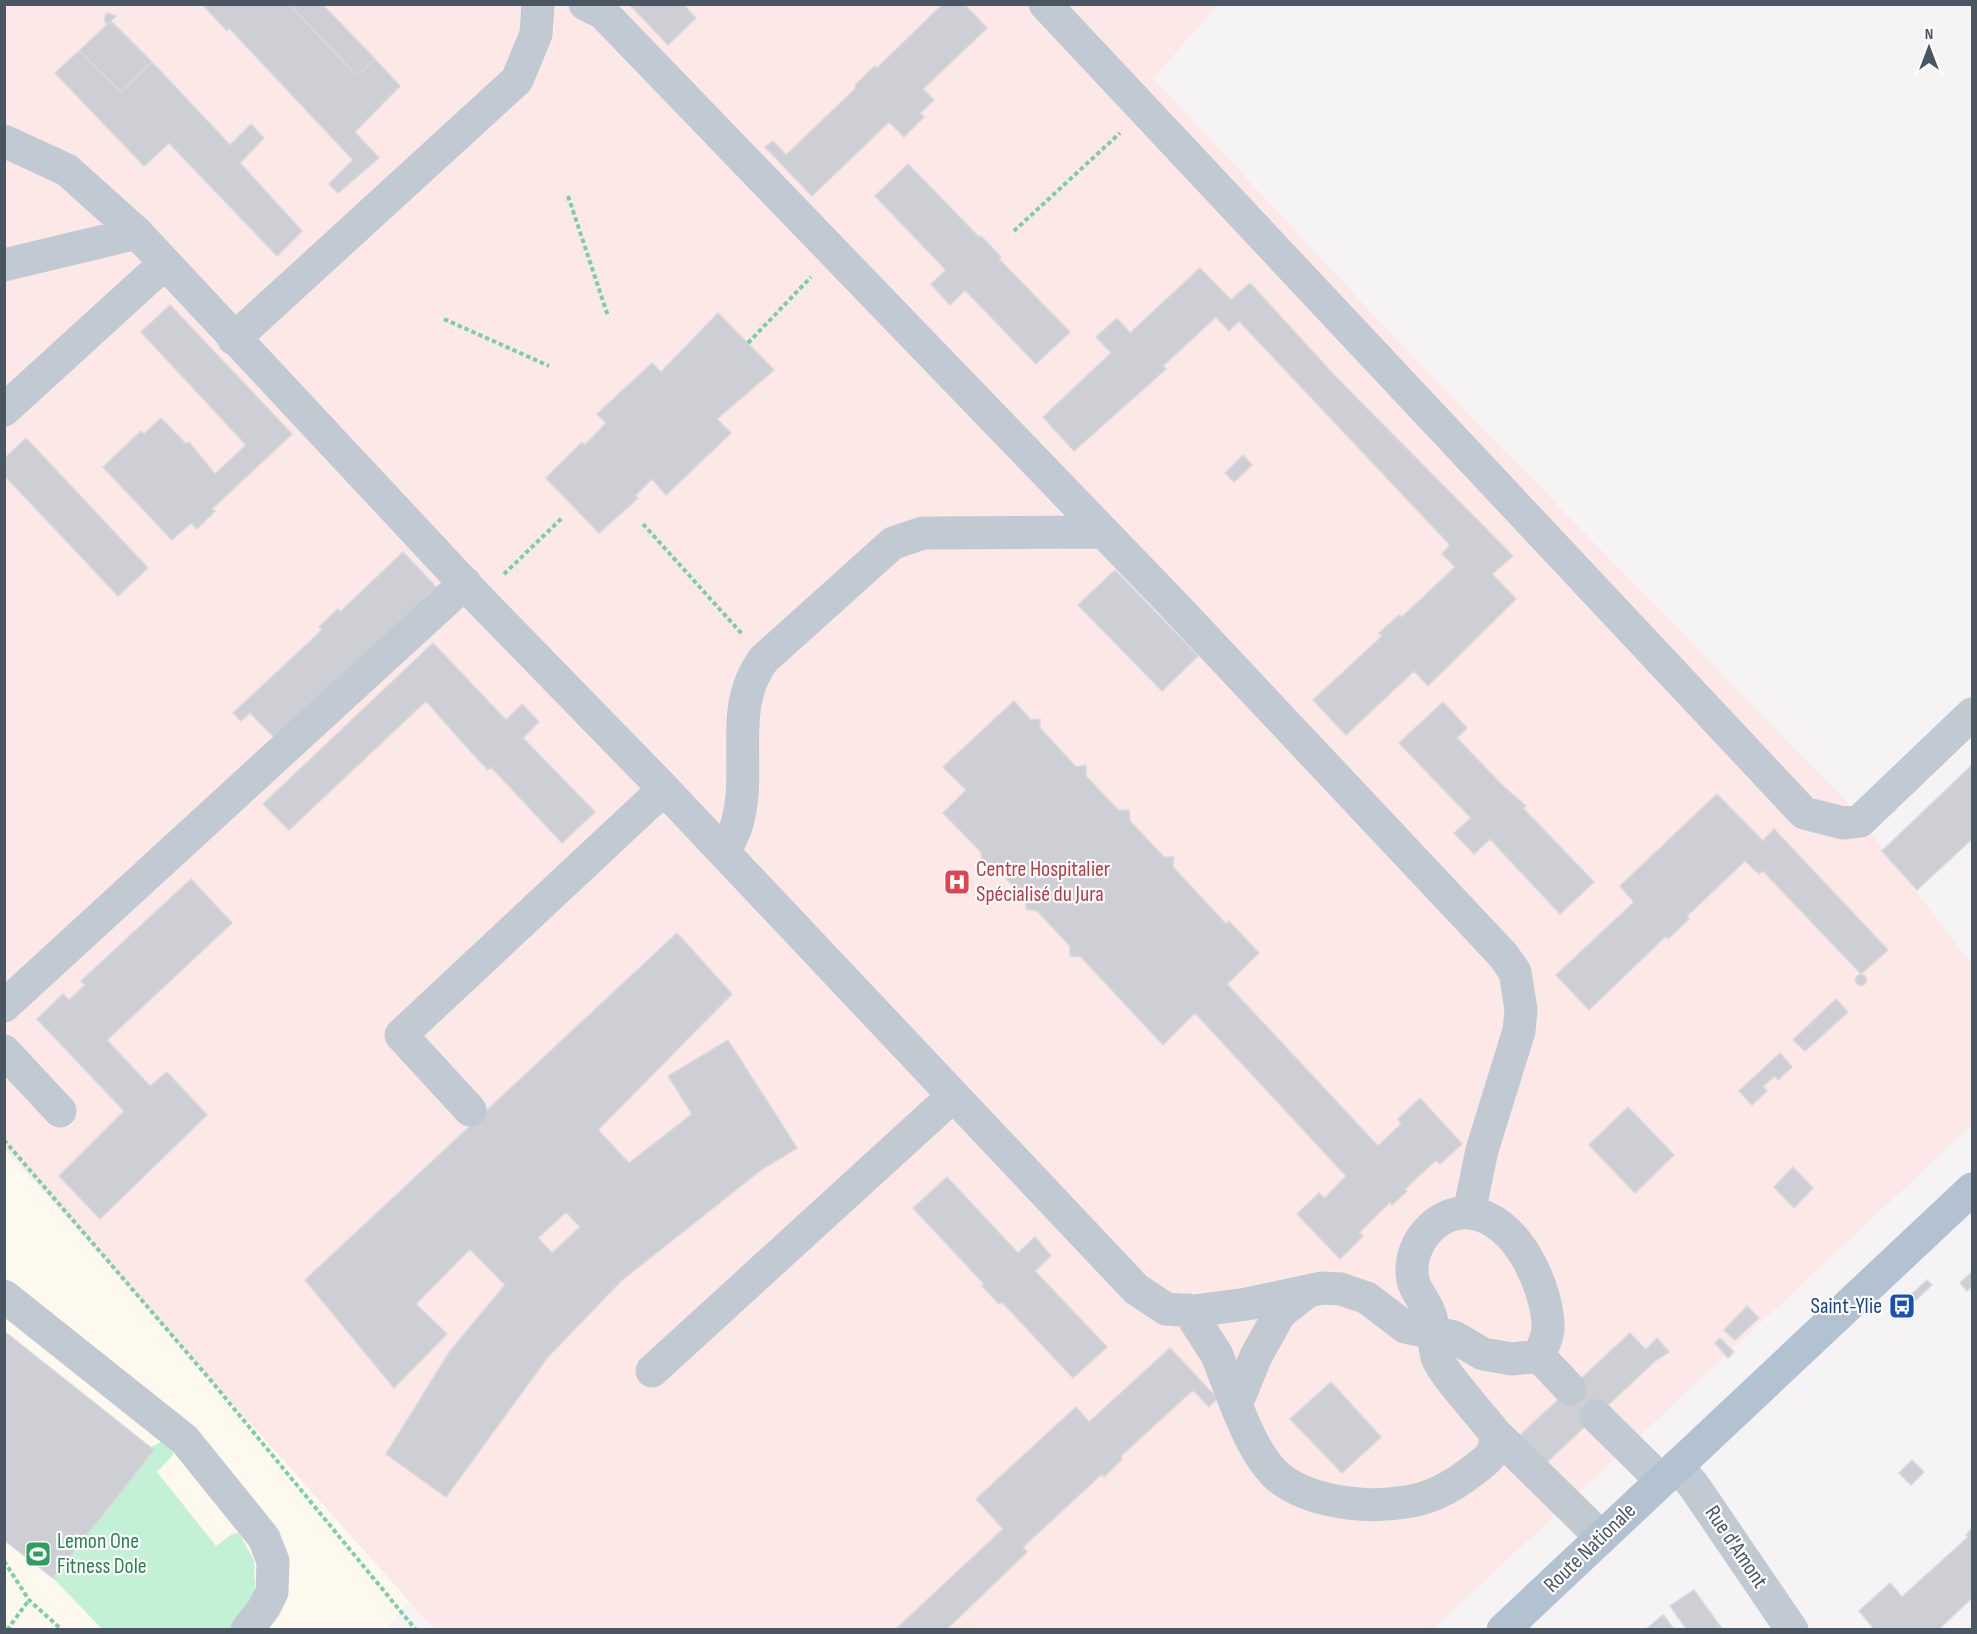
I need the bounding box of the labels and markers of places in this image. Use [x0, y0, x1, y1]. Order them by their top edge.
place label: Centre Hospitalier Spécialisé du Jura [976, 856, 1110, 908]
hospital icon: Centre Hospitalier Spécialisé du Jura [942, 867, 972, 897]
bus stop icon: Saint-Ylie [1887, 1291, 1917, 1321]
place label: Saint-Ylie [1811, 1293, 1882, 1320]
place label: Lemon One Fitness Dole [57, 1528, 147, 1580]
sports icon: Lemon One Fitness Dole [23, 1539, 53, 1569]

